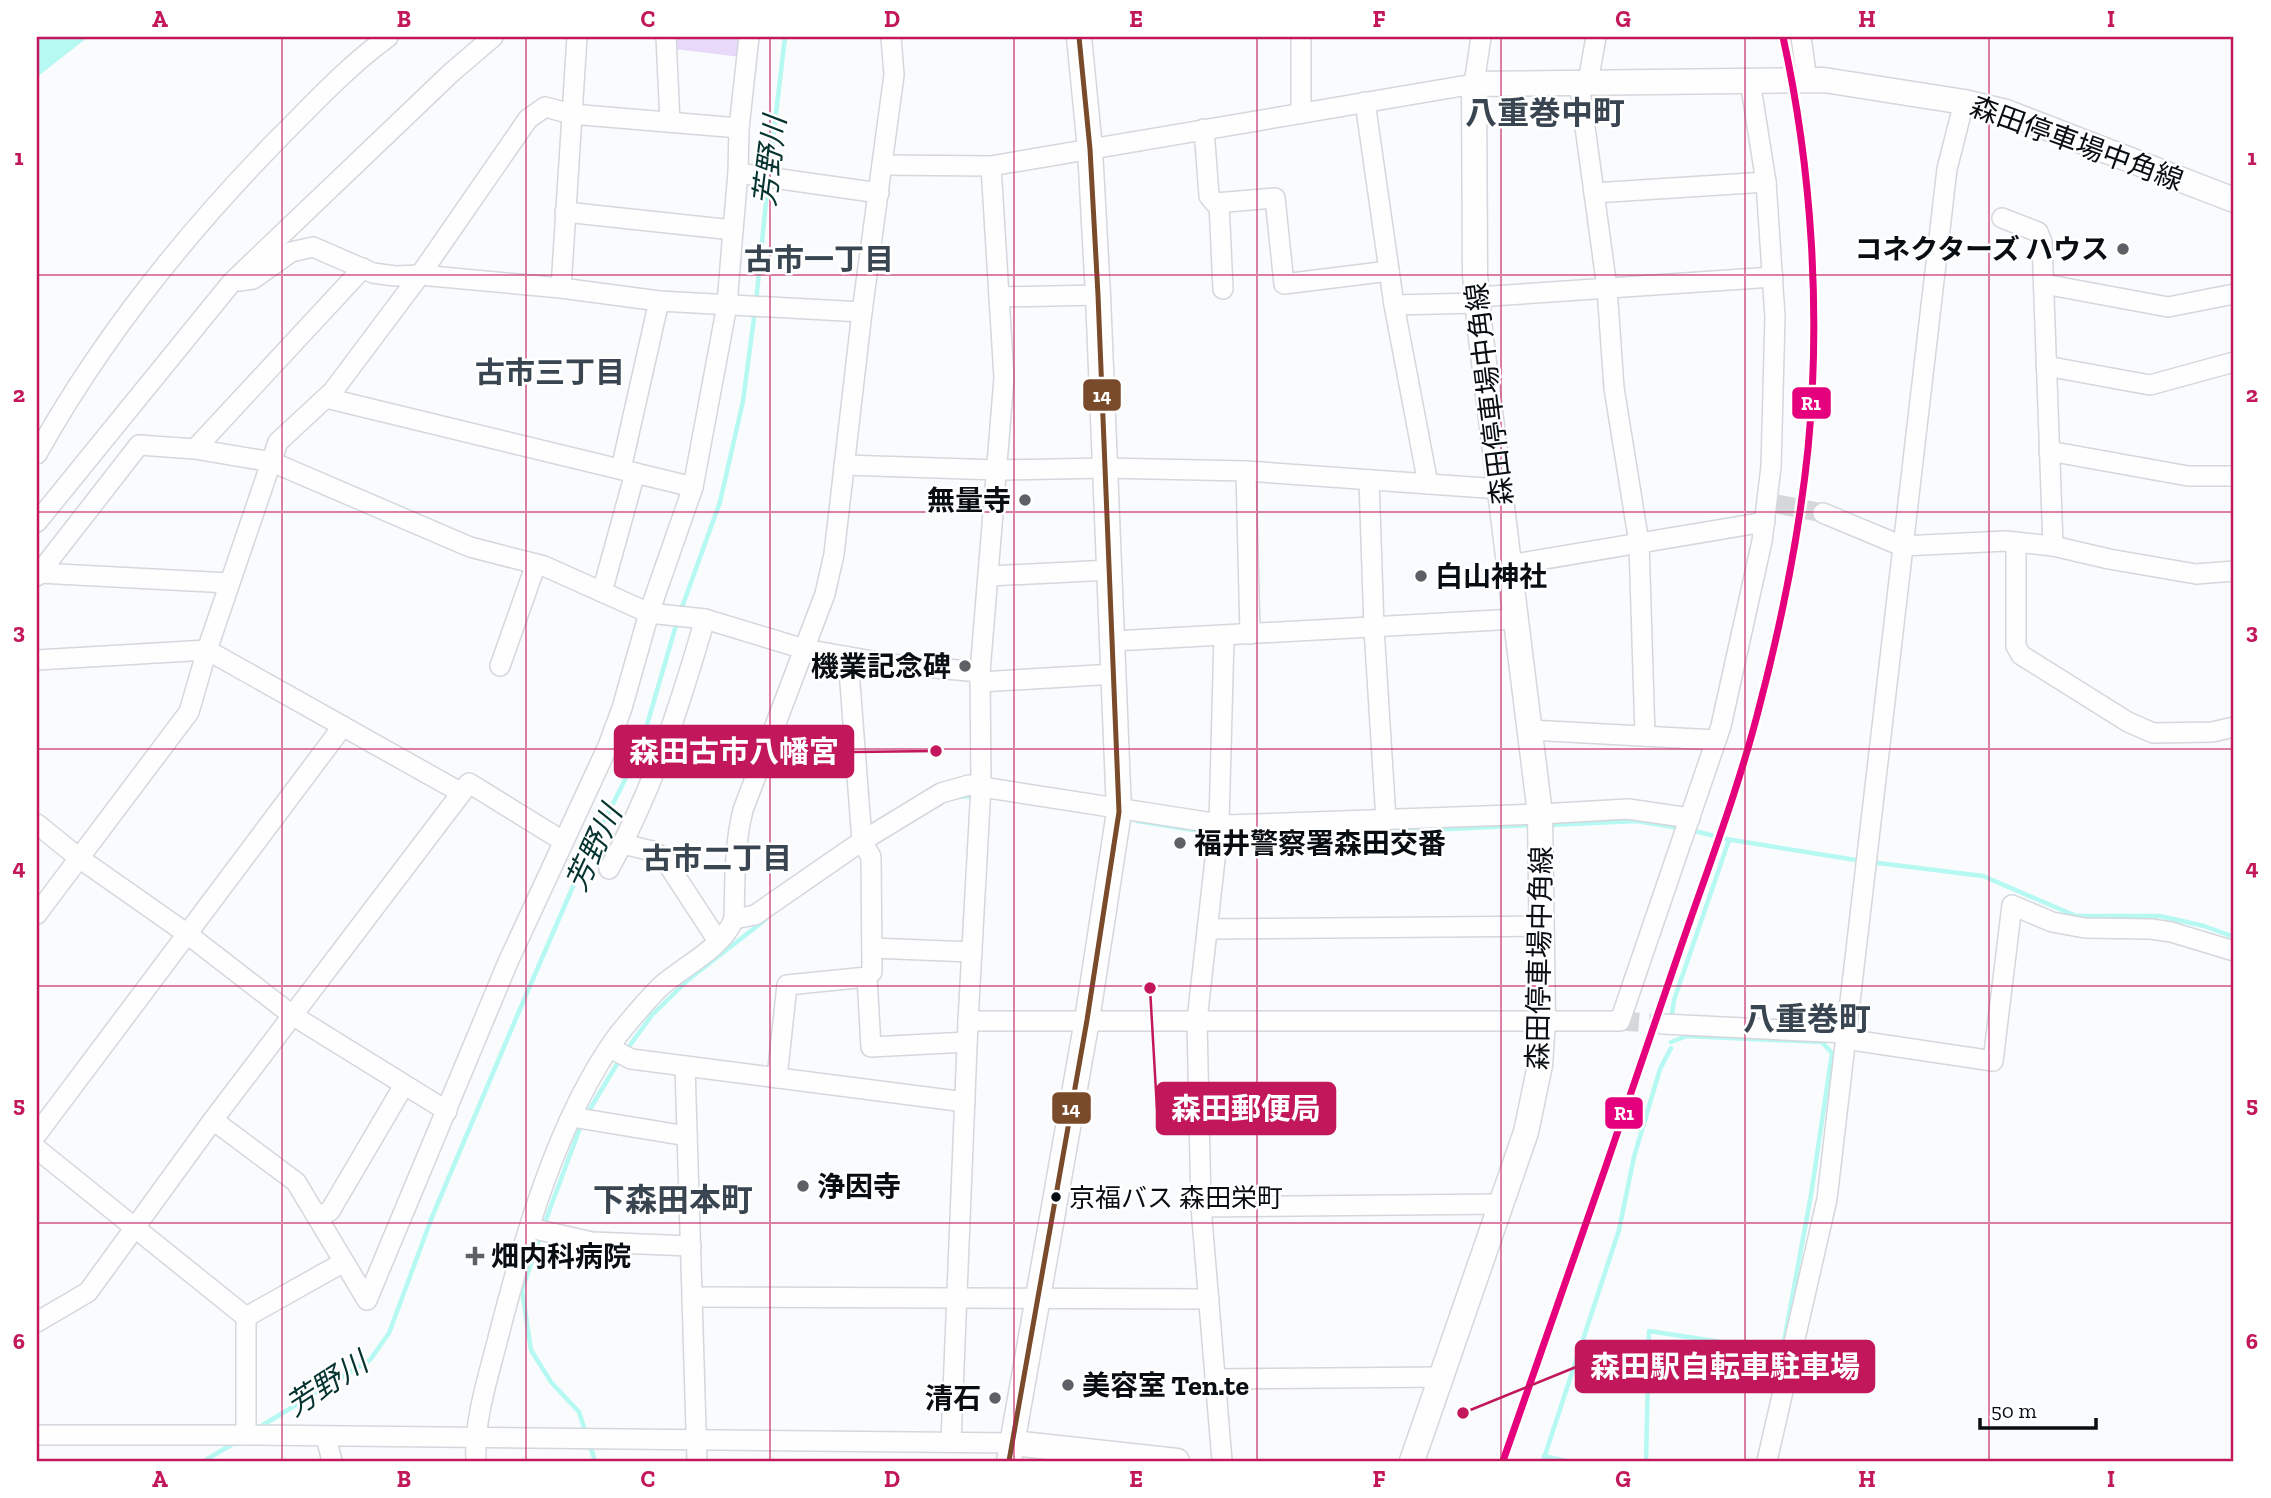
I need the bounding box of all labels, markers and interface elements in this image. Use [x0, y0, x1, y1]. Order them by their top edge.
text: A [152, 5, 168, 33]
text: B [397, 5, 411, 33]
text: C [641, 5, 655, 33]
text: D [884, 5, 900, 33]
text: E [1129, 5, 1143, 33]
text: F [1372, 5, 1386, 33]
text: G [1615, 5, 1631, 33]
text: H [1858, 5, 1876, 33]
text: I [2107, 5, 2115, 33]
street label: 森田停車場中角線 [1966, 90, 2188, 197]
district label: 八重巻中町 [1465, 94, 1625, 132]
water label: 芳野川 [747, 111, 794, 208]
text: 1 [14, 143, 24, 171]
text: 1 [2247, 143, 2257, 171]
place label: コネクターズ ハウス [1854, 233, 2109, 266]
marker: コネクターズ ハウス [2115, 241, 2131, 257]
district label: 古市一丁目 [744, 242, 894, 278]
street label: 森田停車場中角線 [1459, 281, 1520, 507]
district label: 古市三丁目 [475, 355, 625, 391]
line badge: 14 [1082, 378, 1122, 412]
text: 2 [13, 380, 25, 408]
text: 2 [2246, 380, 2258, 408]
text: 14 [1093, 384, 1111, 407]
line badge: R1 [1791, 386, 1832, 420]
text: R1 [1801, 392, 1821, 415]
place label: 無量寺 [927, 484, 1011, 517]
marker: 無量寺 [1017, 492, 1033, 508]
place label: 白山神社 [1435, 560, 1547, 593]
marker: 白山神社 [1413, 568, 1429, 584]
text: 3 [13, 617, 25, 645]
text: 3 [2246, 617, 2258, 645]
place label: 機業記念碑 [811, 650, 951, 683]
marker: 機業記念碑 [957, 658, 973, 674]
callout: 森田古市八幡宮 [615, 726, 853, 777]
text: 森田古市八幡宮 [629, 734, 839, 770]
water label: 芳野川 [559, 797, 631, 896]
place label: 福井警察署森田交番 [1194, 827, 1446, 860]
marker: 福井警察署森田交番 [1172, 835, 1188, 851]
district label: 古市二丁目 [642, 841, 792, 877]
street label: 森田停車場中角線 [1521, 846, 1558, 1070]
text: 4 [12, 853, 26, 881]
text: 4 [2245, 853, 2259, 881]
district label: 八重巻町 [1743, 1000, 1871, 1038]
callout: 森田郵便局 [1157, 1083, 1335, 1134]
text: 5 [13, 1090, 25, 1118]
text: 5 [2246, 1090, 2258, 1118]
line badge: 14 [1051, 1091, 1092, 1125]
text: 森田郵便局 [1171, 1091, 1321, 1127]
line badge: R1 [1604, 1096, 1644, 1130]
text: 14 [1062, 1097, 1080, 1120]
text: R1 [1614, 1102, 1634, 1125]
place label: 浄因寺 [817, 1170, 901, 1203]
marker: 浄因寺 [795, 1178, 811, 1194]
district label: 下森田本町 [593, 1181, 753, 1219]
place label: 京福バス 森田栄町 [1069, 1182, 1283, 1214]
marker: 京福バス 森田栄町 [1049, 1190, 1063, 1204]
place label: 畑内科病院 [491, 1240, 631, 1273]
marker: 畑内科病院 [465, 1246, 485, 1266]
text: 6 [13, 1327, 25, 1355]
text: 6 [2246, 1327, 2258, 1355]
callout: 森田駅自転車駐車場 [1576, 1341, 1874, 1392]
water label: 芳野川 [279, 1343, 377, 1424]
text: 森田駅自転車駐車場 [1590, 1349, 1860, 1385]
place label: 美容室 Ten.te [1082, 1369, 1249, 1402]
marker: 美容室 Ten.te [1060, 1377, 1076, 1393]
place label: 清石 [925, 1382, 981, 1415]
scale bar [1980, 1386, 2096, 1430]
marker: 清石 [987, 1390, 1003, 1406]
text: 50 m [1991, 1398, 2037, 1423]
text: A [152, 1465, 168, 1493]
text: B [397, 1465, 411, 1493]
text: C [641, 1465, 655, 1493]
text: D [884, 1465, 900, 1493]
text: E [1129, 1465, 1143, 1493]
text: F [1372, 1465, 1386, 1493]
text: G [1615, 1465, 1631, 1493]
text: H [1858, 1465, 1876, 1493]
text: I [2107, 1465, 2115, 1493]

